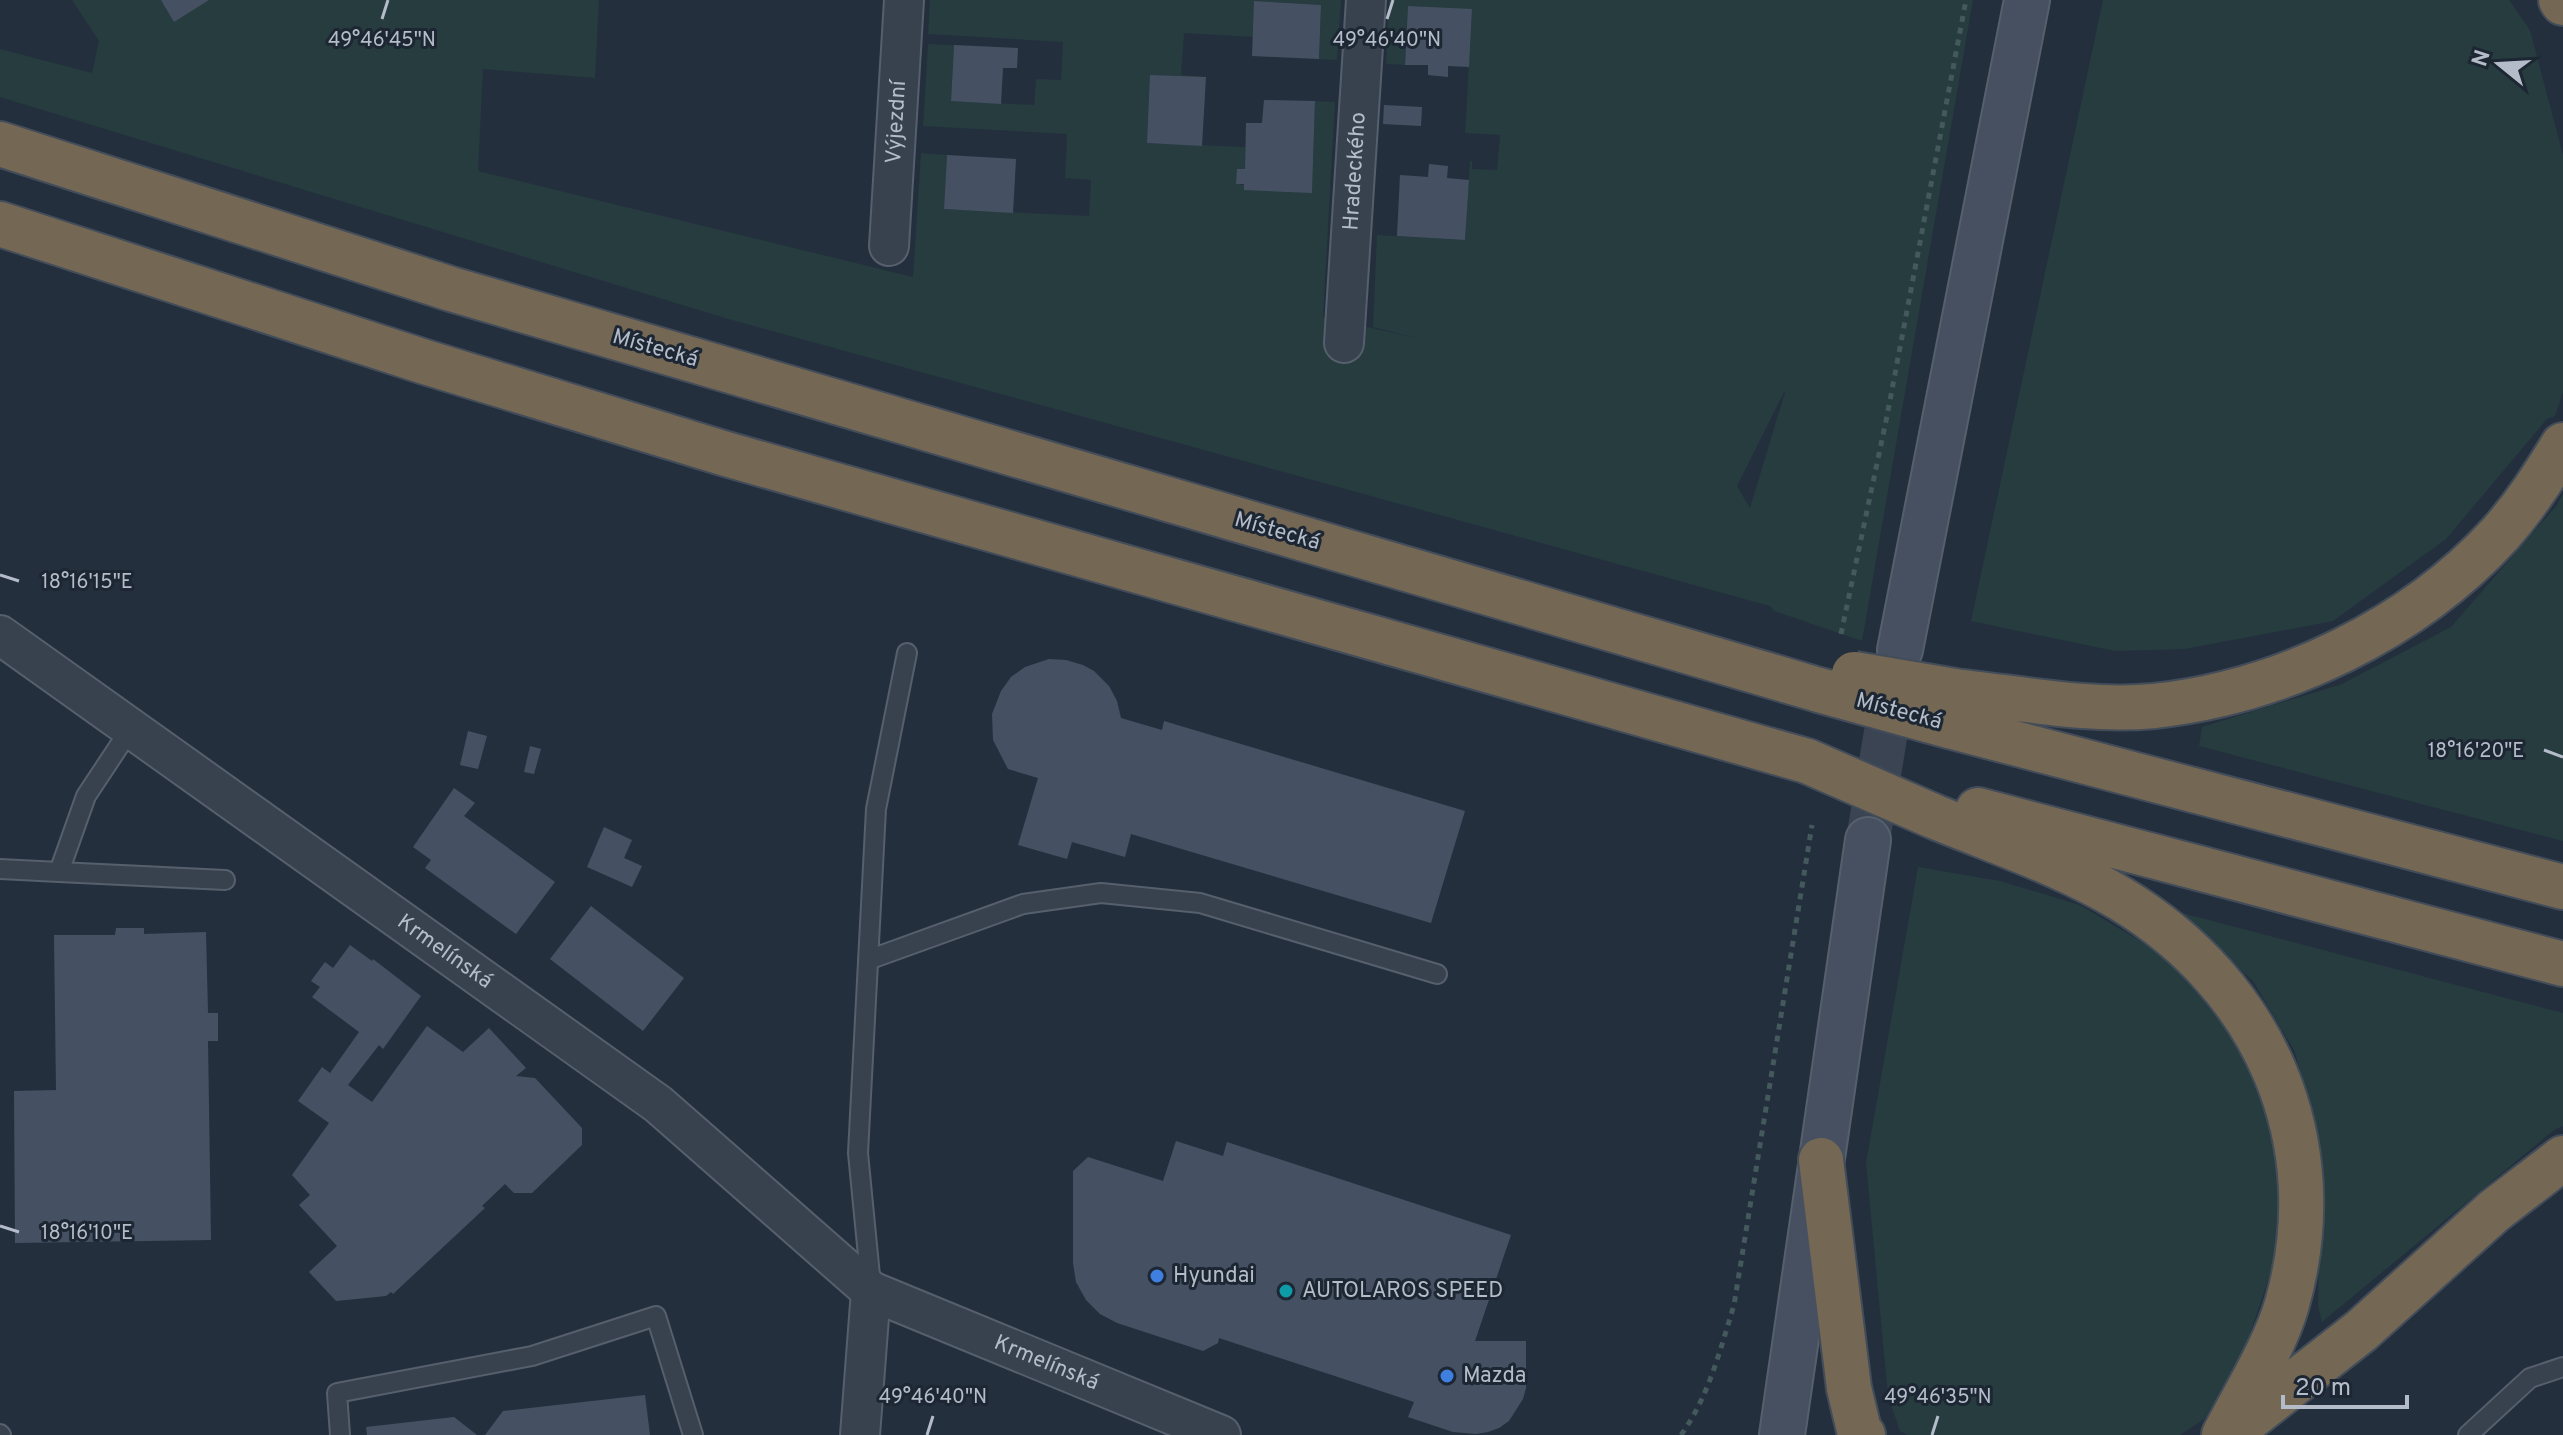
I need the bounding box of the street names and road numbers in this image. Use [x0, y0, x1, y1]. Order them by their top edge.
street label: Výjezdní [881, 77, 913, 165]
street label: Hradeckého [1338, 111, 1372, 232]
street label: Místecká [609, 324, 701, 374]
street label: Místecká [1231, 507, 1323, 557]
street label: Místecká [1853, 688, 1945, 736]
street label: Krmelínská [392, 909, 498, 995]
street label: Krmelínská [990, 1330, 1103, 1397]

